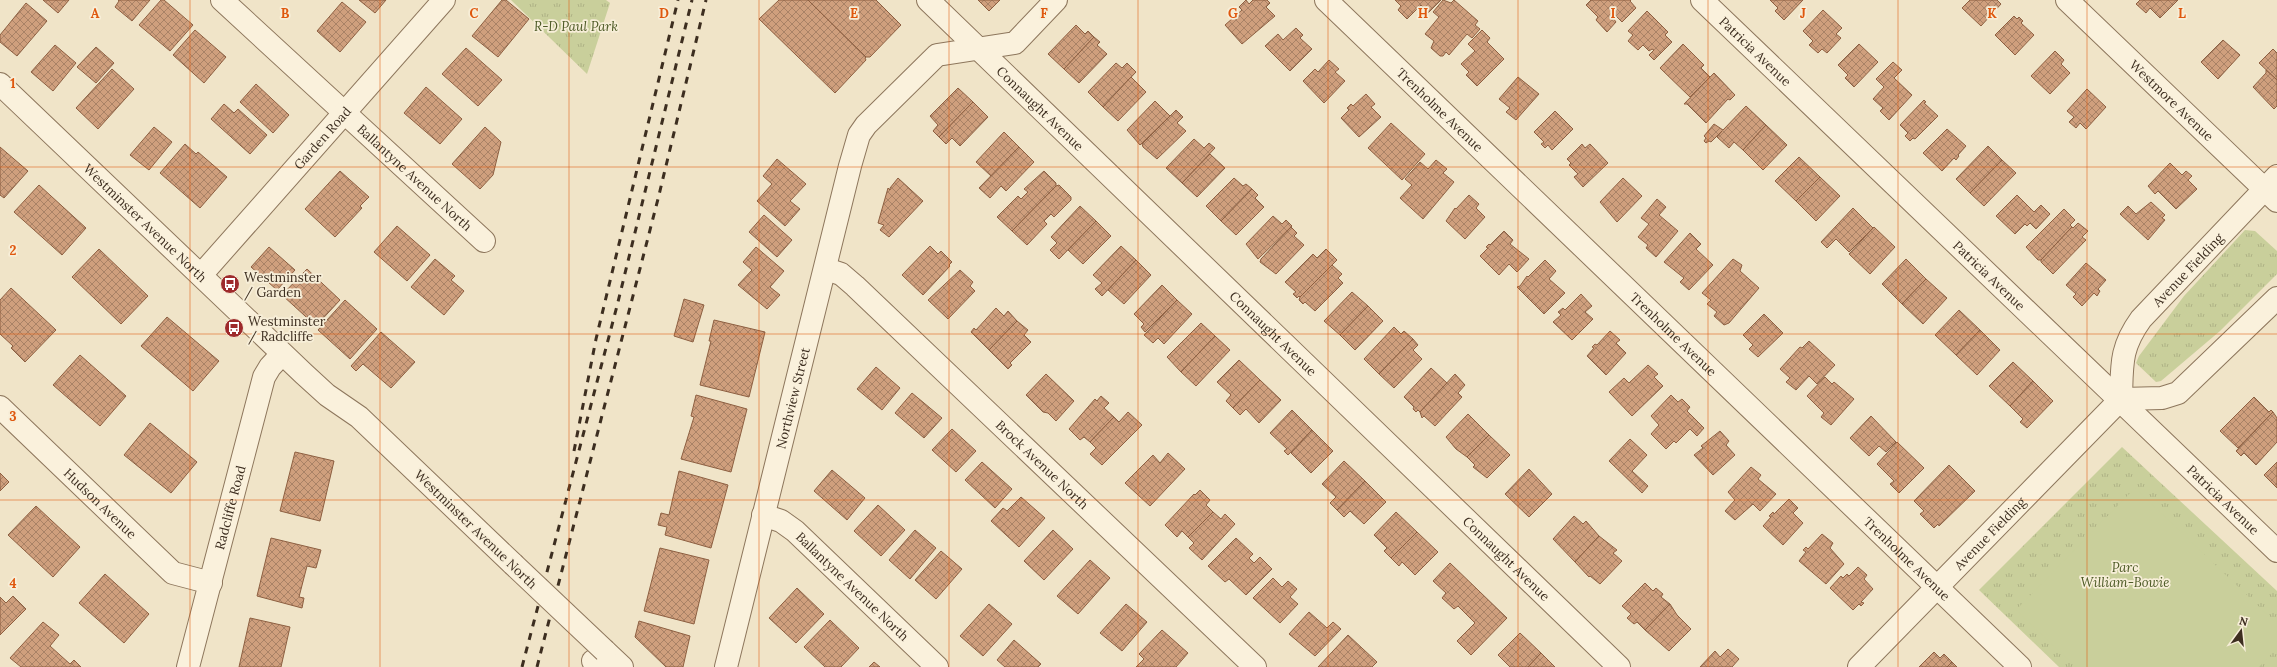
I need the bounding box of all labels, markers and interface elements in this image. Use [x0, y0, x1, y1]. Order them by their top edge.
text: A [91, 5, 100, 22]
text: B [281, 5, 290, 22]
text: C [470, 5, 479, 22]
text: D [659, 5, 669, 22]
text: E [850, 5, 858, 22]
text: F [1040, 5, 1048, 22]
text: G [1228, 5, 1238, 22]
text: H [1418, 5, 1428, 22]
text: I [1610, 5, 1616, 22]
text: J [1800, 5, 1806, 22]
text: K [1987, 5, 1997, 22]
text: L [2178, 5, 2186, 22]
street label: Patricia Avenue [1715, 13, 1795, 90]
park label: R-D Paul Park [534, 18, 618, 35]
street label: Westmore Avenue [2126, 56, 2217, 145]
street label: Connaught Avenue [993, 63, 1087, 155]
street label: Trenholme Avenue [1393, 64, 1486, 155]
text: 1 [10, 75, 16, 92]
street label: Garden Road [290, 103, 355, 173]
street label: Ballantyne Avenue North [353, 121, 476, 235]
street label: Westminster Avenue North [80, 160, 211, 286]
street label: Avenue Fielding [2148, 229, 2228, 311]
street label: Patricia Avenue [1949, 237, 2029, 314]
text: 2 [10, 242, 17, 259]
place label: Westminster / Garden [244, 269, 322, 301]
bus stop icon: Westminster / Garden [219, 273, 241, 295]
street label: Connaught Avenue [1226, 288, 1320, 380]
street label: Trenholme Avenue [1626, 289, 1720, 380]
place label: Westminster / Radcliffe [248, 313, 326, 345]
bus stop icon: Westminster / Radcliffe [223, 317, 245, 339]
street label: Northview Street [772, 346, 814, 451]
text: 3 [9, 408, 17, 425]
street label: Brock Avenue North [992, 417, 1092, 513]
street label: Patricia Avenue [2183, 461, 2263, 538]
street label: Radcliffe Road [211, 463, 250, 551]
street label: Hudson Avenue [60, 465, 140, 542]
street label: Westminster Avenue North [411, 466, 541, 593]
street label: Avenue Fielding [1950, 493, 2030, 574]
street label: Connaught Avenue [1459, 513, 1553, 605]
street label: Trenholme Avenue [1860, 513, 1954, 604]
street label: Ballantyne Avenue North [792, 528, 913, 645]
park label: Parc William-Bowie [2081, 559, 2169, 591]
text: 4 [9, 575, 17, 592]
north arrow [2221, 611, 2261, 651]
text: N [2238, 613, 2250, 629]

